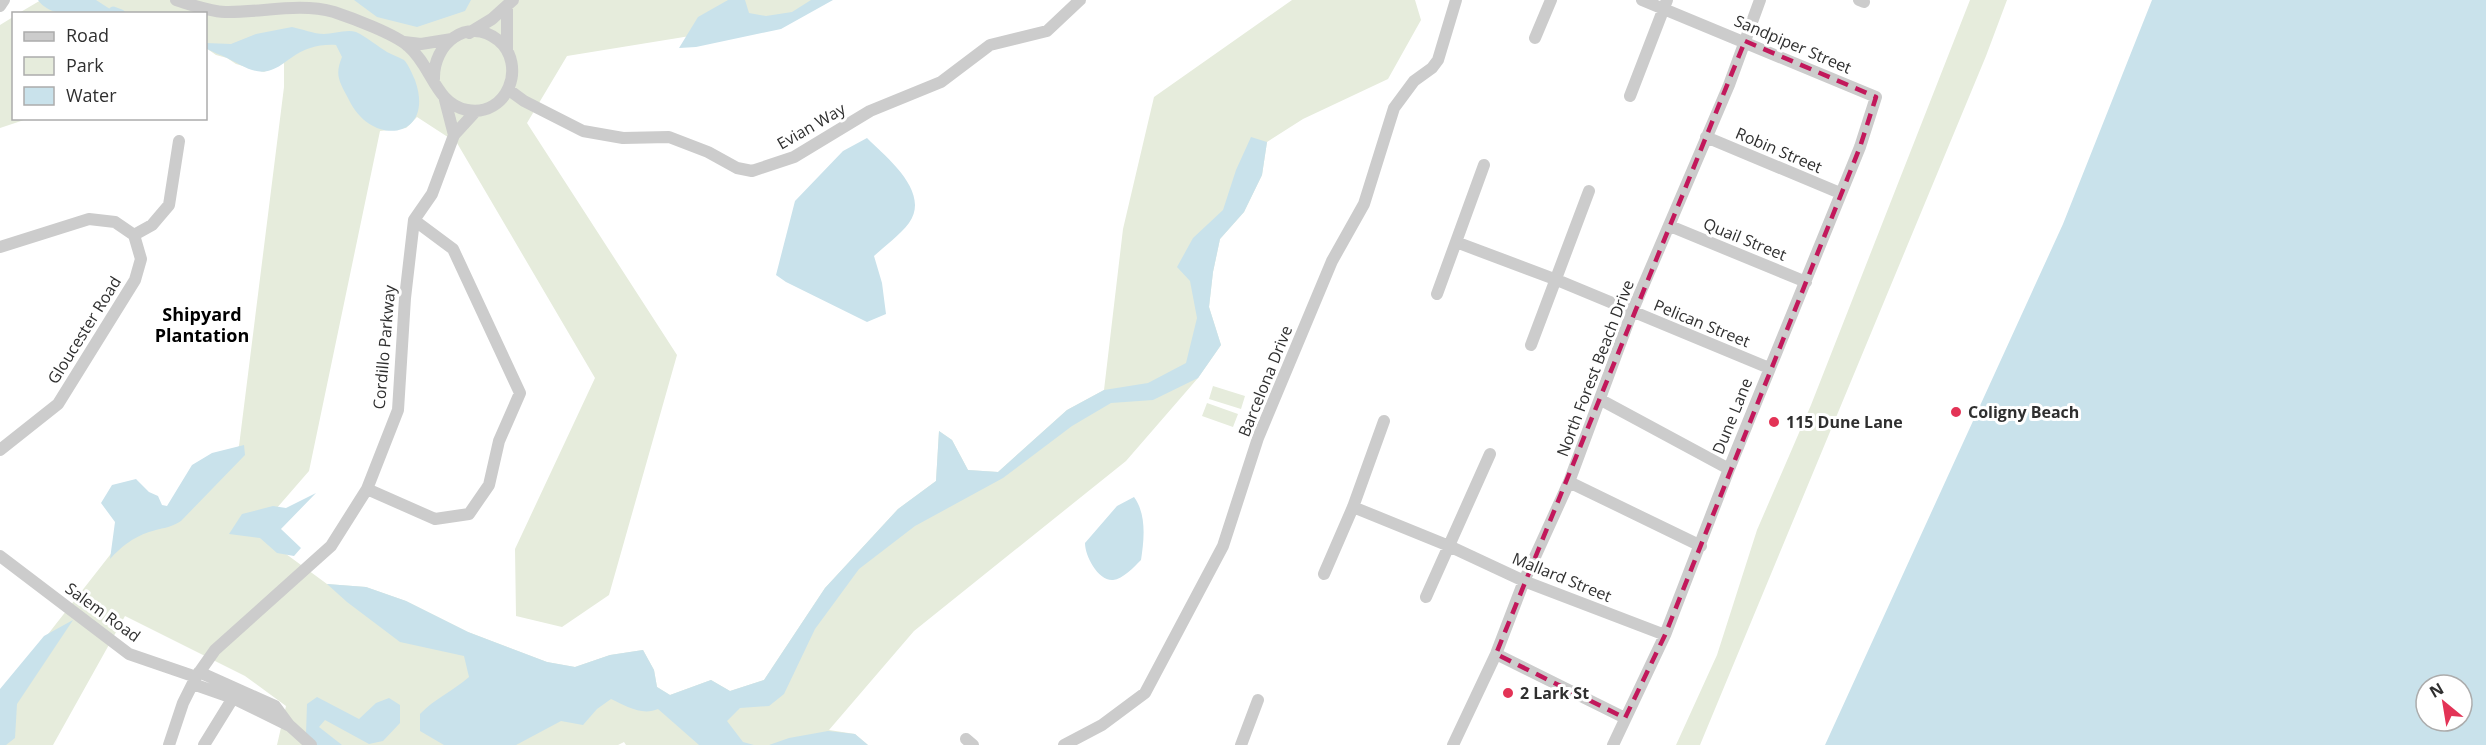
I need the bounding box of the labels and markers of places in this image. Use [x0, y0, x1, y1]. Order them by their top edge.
place label: Coligny Beach [1968, 401, 2079, 423]
marker: Coligny Beach [1949, 405, 1963, 419]
place label: 115 Dune Lane [1786, 411, 1903, 433]
marker: 115 Dune Lane [1767, 415, 1781, 429]
place label: 2 Lark St [1520, 682, 1589, 704]
marker: 2 Lark St [1501, 686, 1515, 700]

